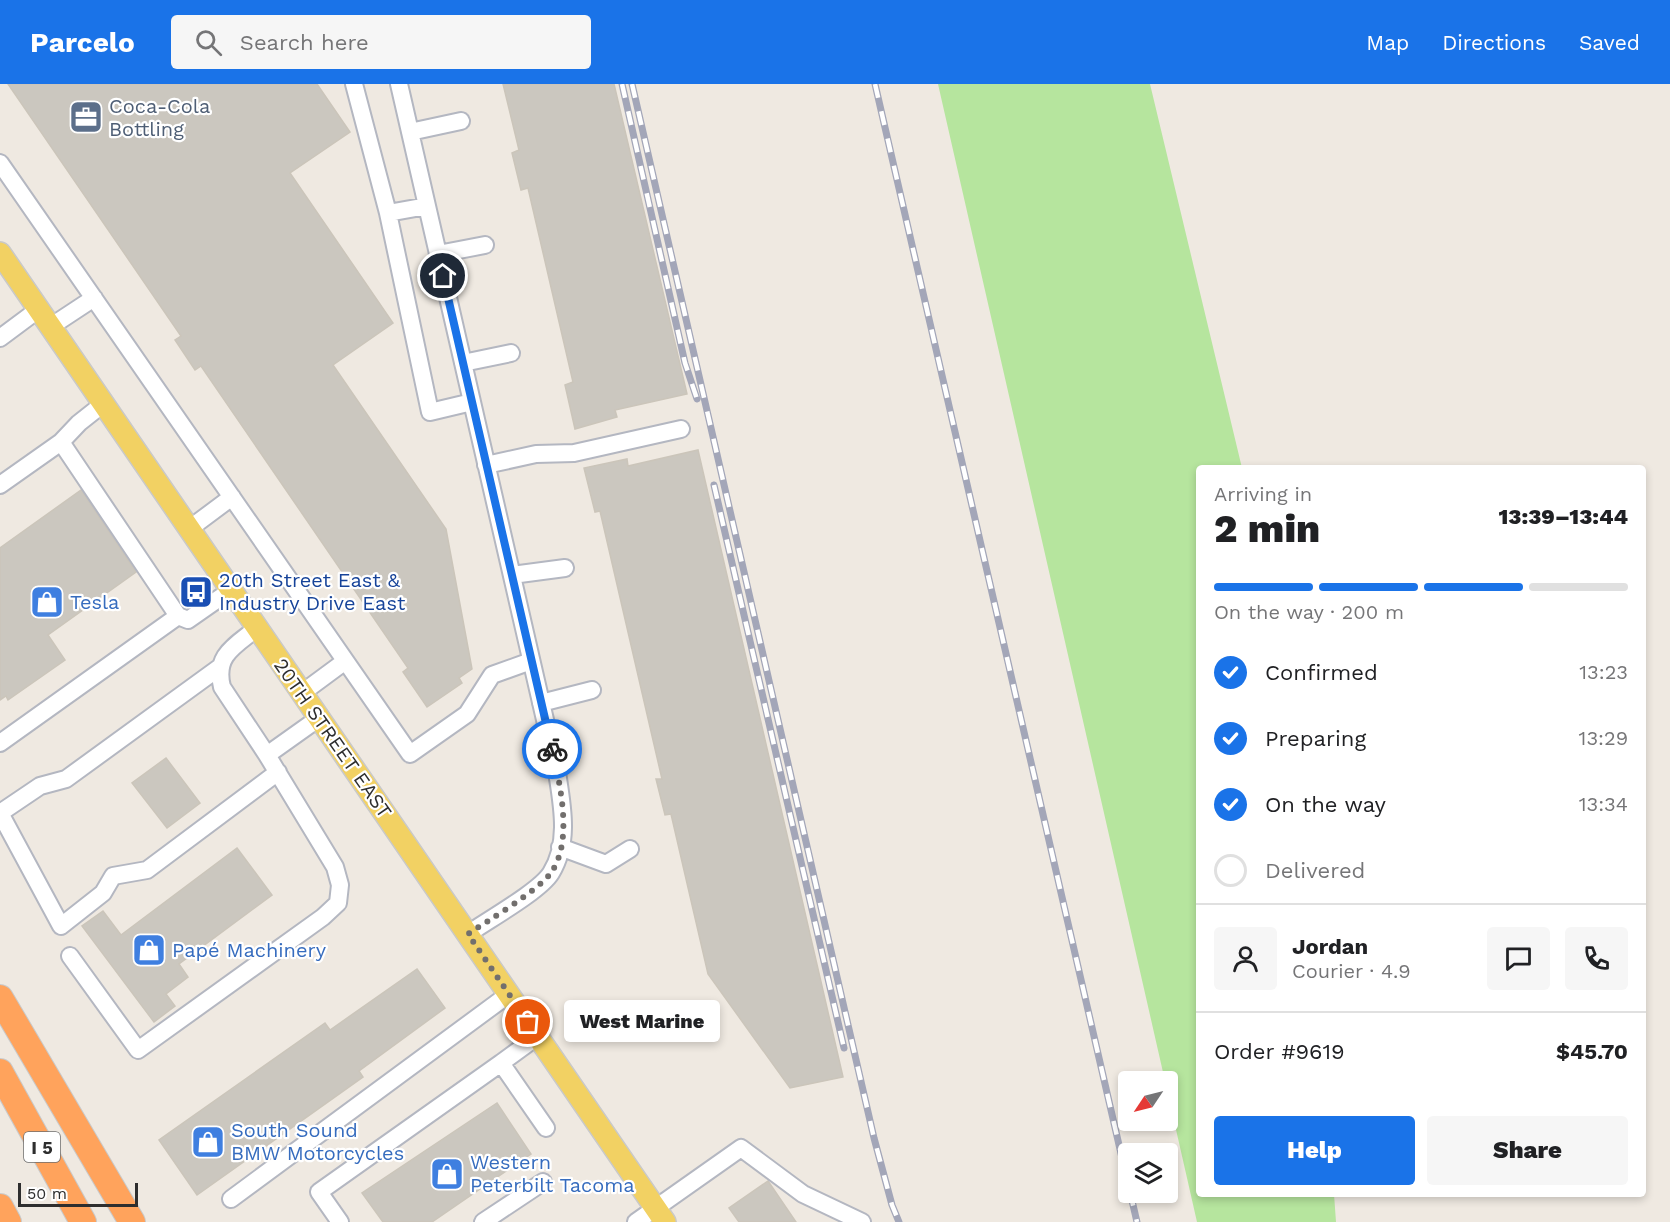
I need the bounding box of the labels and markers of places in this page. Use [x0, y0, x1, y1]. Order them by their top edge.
place label: Coca-Cola Bottling [109, 94, 210, 141]
office icon: Coca-Cola Bottling [68, 99, 104, 135]
pin [417, 250, 468, 301]
place label: 20th Street East & Industry Drive East [219, 568, 406, 615]
bus stop icon: 20th Street East & Industry Drive East [178, 574, 214, 610]
shop icon: Tesla [29, 584, 65, 620]
place label: Tesla [70, 590, 119, 614]
shop icon: Papé Machinery [131, 932, 167, 968]
place label: Papé Machinery [172, 938, 327, 962]
pin [502, 996, 553, 1047]
callout: West Marine [564, 1001, 720, 1043]
place label: South Sound BMW Motorcycles [231, 1118, 404, 1165]
shop icon: South Sound BMW Motorcycles [190, 1124, 226, 1160]
place label: Western Peterbilt Tacoma [470, 1150, 635, 1197]
shop icon: Western Peterbilt Tacoma [429, 1156, 465, 1192]

